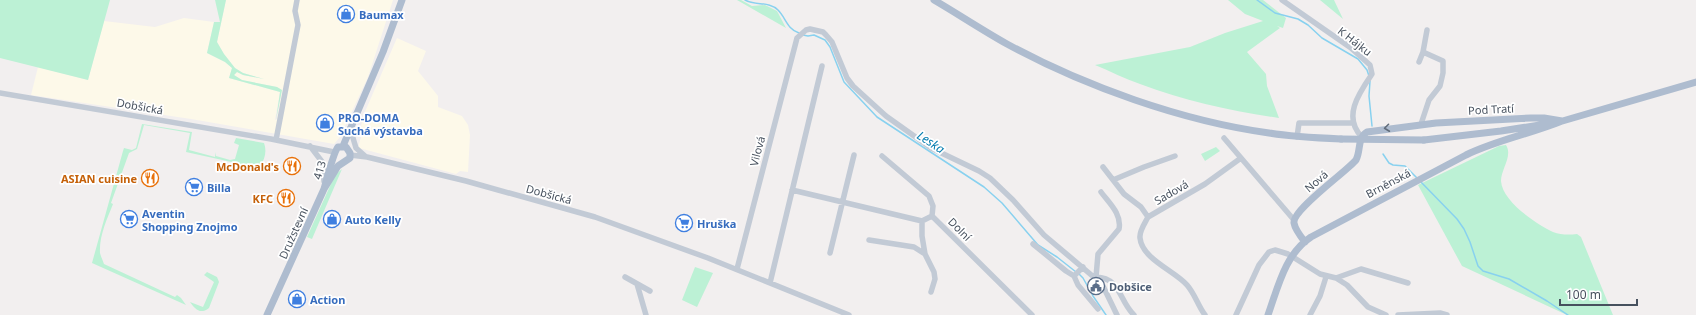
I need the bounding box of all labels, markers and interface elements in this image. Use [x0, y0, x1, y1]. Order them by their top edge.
shop icon: Baumax [336, 4, 356, 24]
place label: Baumax [359, 7, 404, 22]
street label: K Hájku [1335, 23, 1375, 59]
street label: Dobšická [116, 95, 164, 117]
street label: Pod Tratí [1468, 100, 1515, 118]
place label: PRO-DOMA Suchá výstavba [338, 110, 423, 138]
shop icon: PRO-DOMA Suchá výstavba [315, 113, 335, 133]
one-way arrow [1384, 124, 1390, 133]
water label: Leska [914, 127, 948, 157]
street label: Vilová [746, 134, 768, 168]
restaurant icon: McDonald's [282, 156, 302, 176]
place label: McDonald's [216, 159, 279, 174]
street label: 413 [309, 159, 329, 181]
street label: Brněnská [1363, 165, 1413, 201]
street label: Nová [1301, 167, 1331, 195]
restaurant icon: ASIAN cuisine [140, 168, 160, 188]
place label: ASIAN cuisine [61, 171, 137, 186]
street label: Sadová [1151, 176, 1191, 208]
supermarket icon: Billa [184, 177, 204, 197]
place label: Billa [207, 180, 231, 195]
street label: Dobšická [524, 181, 574, 207]
restaurant icon: KFC [276, 188, 296, 208]
place label: KFC [253, 191, 273, 206]
street label: Družstevní [275, 204, 312, 261]
place label: Aventin Shopping Znojmo [142, 206, 238, 234]
supermarket icon: Aventin Shopping Znojmo [119, 209, 139, 229]
shop icon: Auto Kelly [322, 209, 342, 229]
place label: Auto Kelly [345, 212, 402, 227]
supermarket icon: Hruška [674, 213, 694, 233]
street label: Dolní [945, 214, 976, 245]
place label: Hruška [697, 216, 736, 231]
public building icon: Dobšice [1086, 276, 1106, 296]
place label: Dobšice [1109, 279, 1152, 294]
scale bar [1560, 281, 1637, 307]
text: 100 m [1566, 286, 1601, 303]
shop icon: Action [287, 289, 307, 309]
place label: Action [310, 292, 345, 307]

